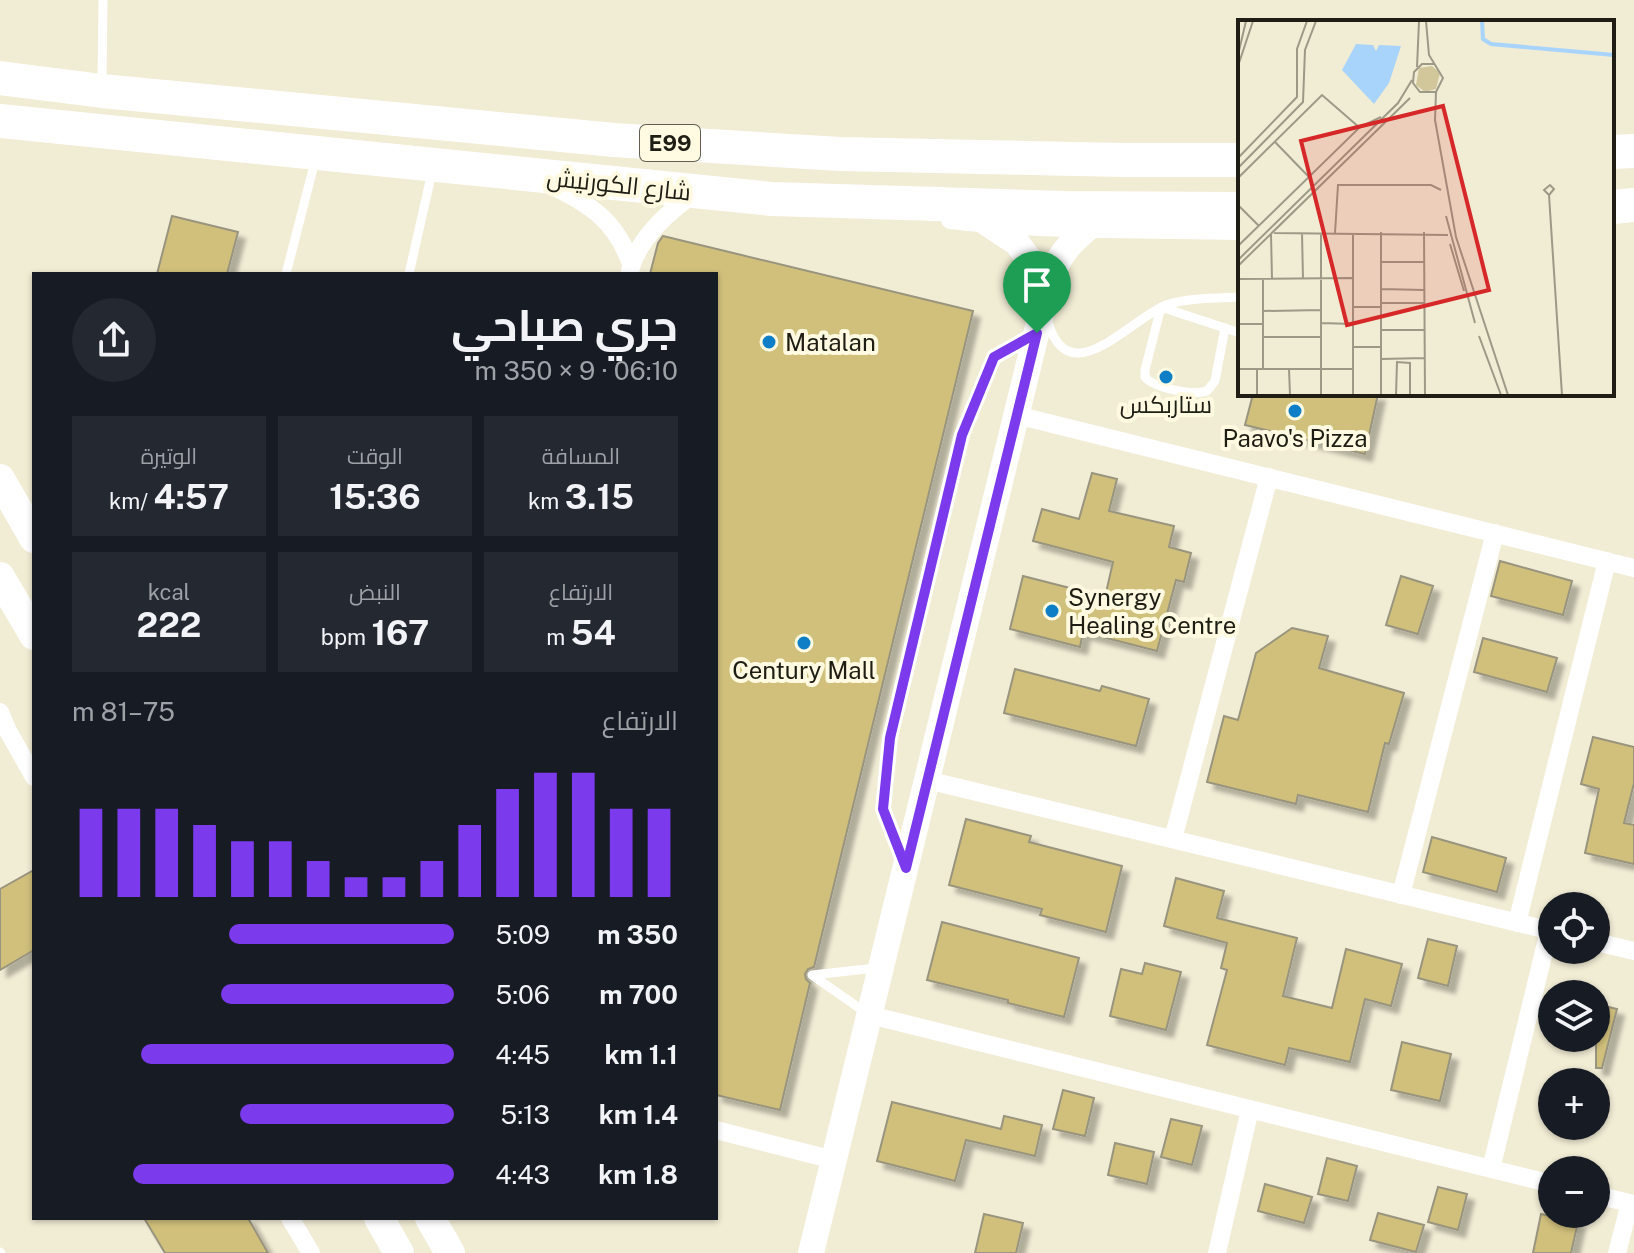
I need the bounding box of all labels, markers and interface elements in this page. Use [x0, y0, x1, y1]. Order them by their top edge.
inset map [1238, 20, 1614, 396]
road number: E99 [640, 125, 700, 161]
street label: شارع الكورنيش [545, 163, 692, 208]
pin [1003, 251, 1071, 333]
icon: arrive [1015, 263, 1059, 307]
button: share [72, 298, 156, 382]
text: جري صباحي [451, 299, 678, 351]
place label: Matalan [785, 328, 876, 356]
marker: Matalan [760, 333, 778, 351]
text: 06:10 · 9 × 350 m [475, 355, 678, 386]
marker: ستاربكس [1157, 368, 1175, 386]
place label: ستاربكس [1120, 390, 1212, 419]
marker: Paavo's Pizza [1286, 402, 1304, 420]
place label: Paavo's Pizza [1223, 424, 1367, 452]
text: الوتيرة [141, 443, 197, 469]
text: الوقت [347, 443, 403, 469]
text: المسافة [542, 443, 620, 469]
text: 4:57 [153, 477, 229, 517]
text: 15:36 [329, 477, 421, 517]
text: 3.15 [565, 477, 634, 517]
text: /km [109, 488, 153, 514]
text: km [528, 488, 565, 514]
text: kcal [148, 579, 190, 605]
text: النبض [349, 579, 401, 605]
text: الارتفاع [549, 579, 613, 605]
place label: Synergy Healing Centre [1068, 583, 1236, 639]
marker: Synergy Healing Centre [1043, 602, 1061, 620]
text: 222 [137, 605, 201, 645]
text: 167 [371, 613, 429, 653]
text: 54 [571, 613, 616, 653]
text: bpm [321, 624, 371, 650]
text: m [546, 624, 571, 650]
marker: Century Mall [795, 634, 813, 652]
place label: Century Mall [732, 656, 876, 684]
text: 75–81 m [72, 696, 175, 727]
text: الارتفاع [602, 705, 678, 736]
map controls [1538, 892, 1610, 1228]
button: locate [1538, 892, 1610, 964]
text: 5:09 [496, 919, 550, 950]
text: 350 m [597, 919, 678, 950]
text: 5:06 [496, 979, 550, 1010]
text: 700 m [599, 979, 678, 1010]
button: layers [1538, 980, 1610, 1052]
text: 4:45 [495, 1039, 550, 1070]
text: 1.1 km [605, 1039, 678, 1070]
button: + [1538, 1068, 1610, 1140]
text: 5:13 [501, 1099, 550, 1130]
text: 1.4 km [599, 1099, 678, 1130]
button: − [1538, 1156, 1610, 1228]
text: 4:43 [495, 1159, 550, 1190]
text: 1.8 km [598, 1159, 678, 1190]

